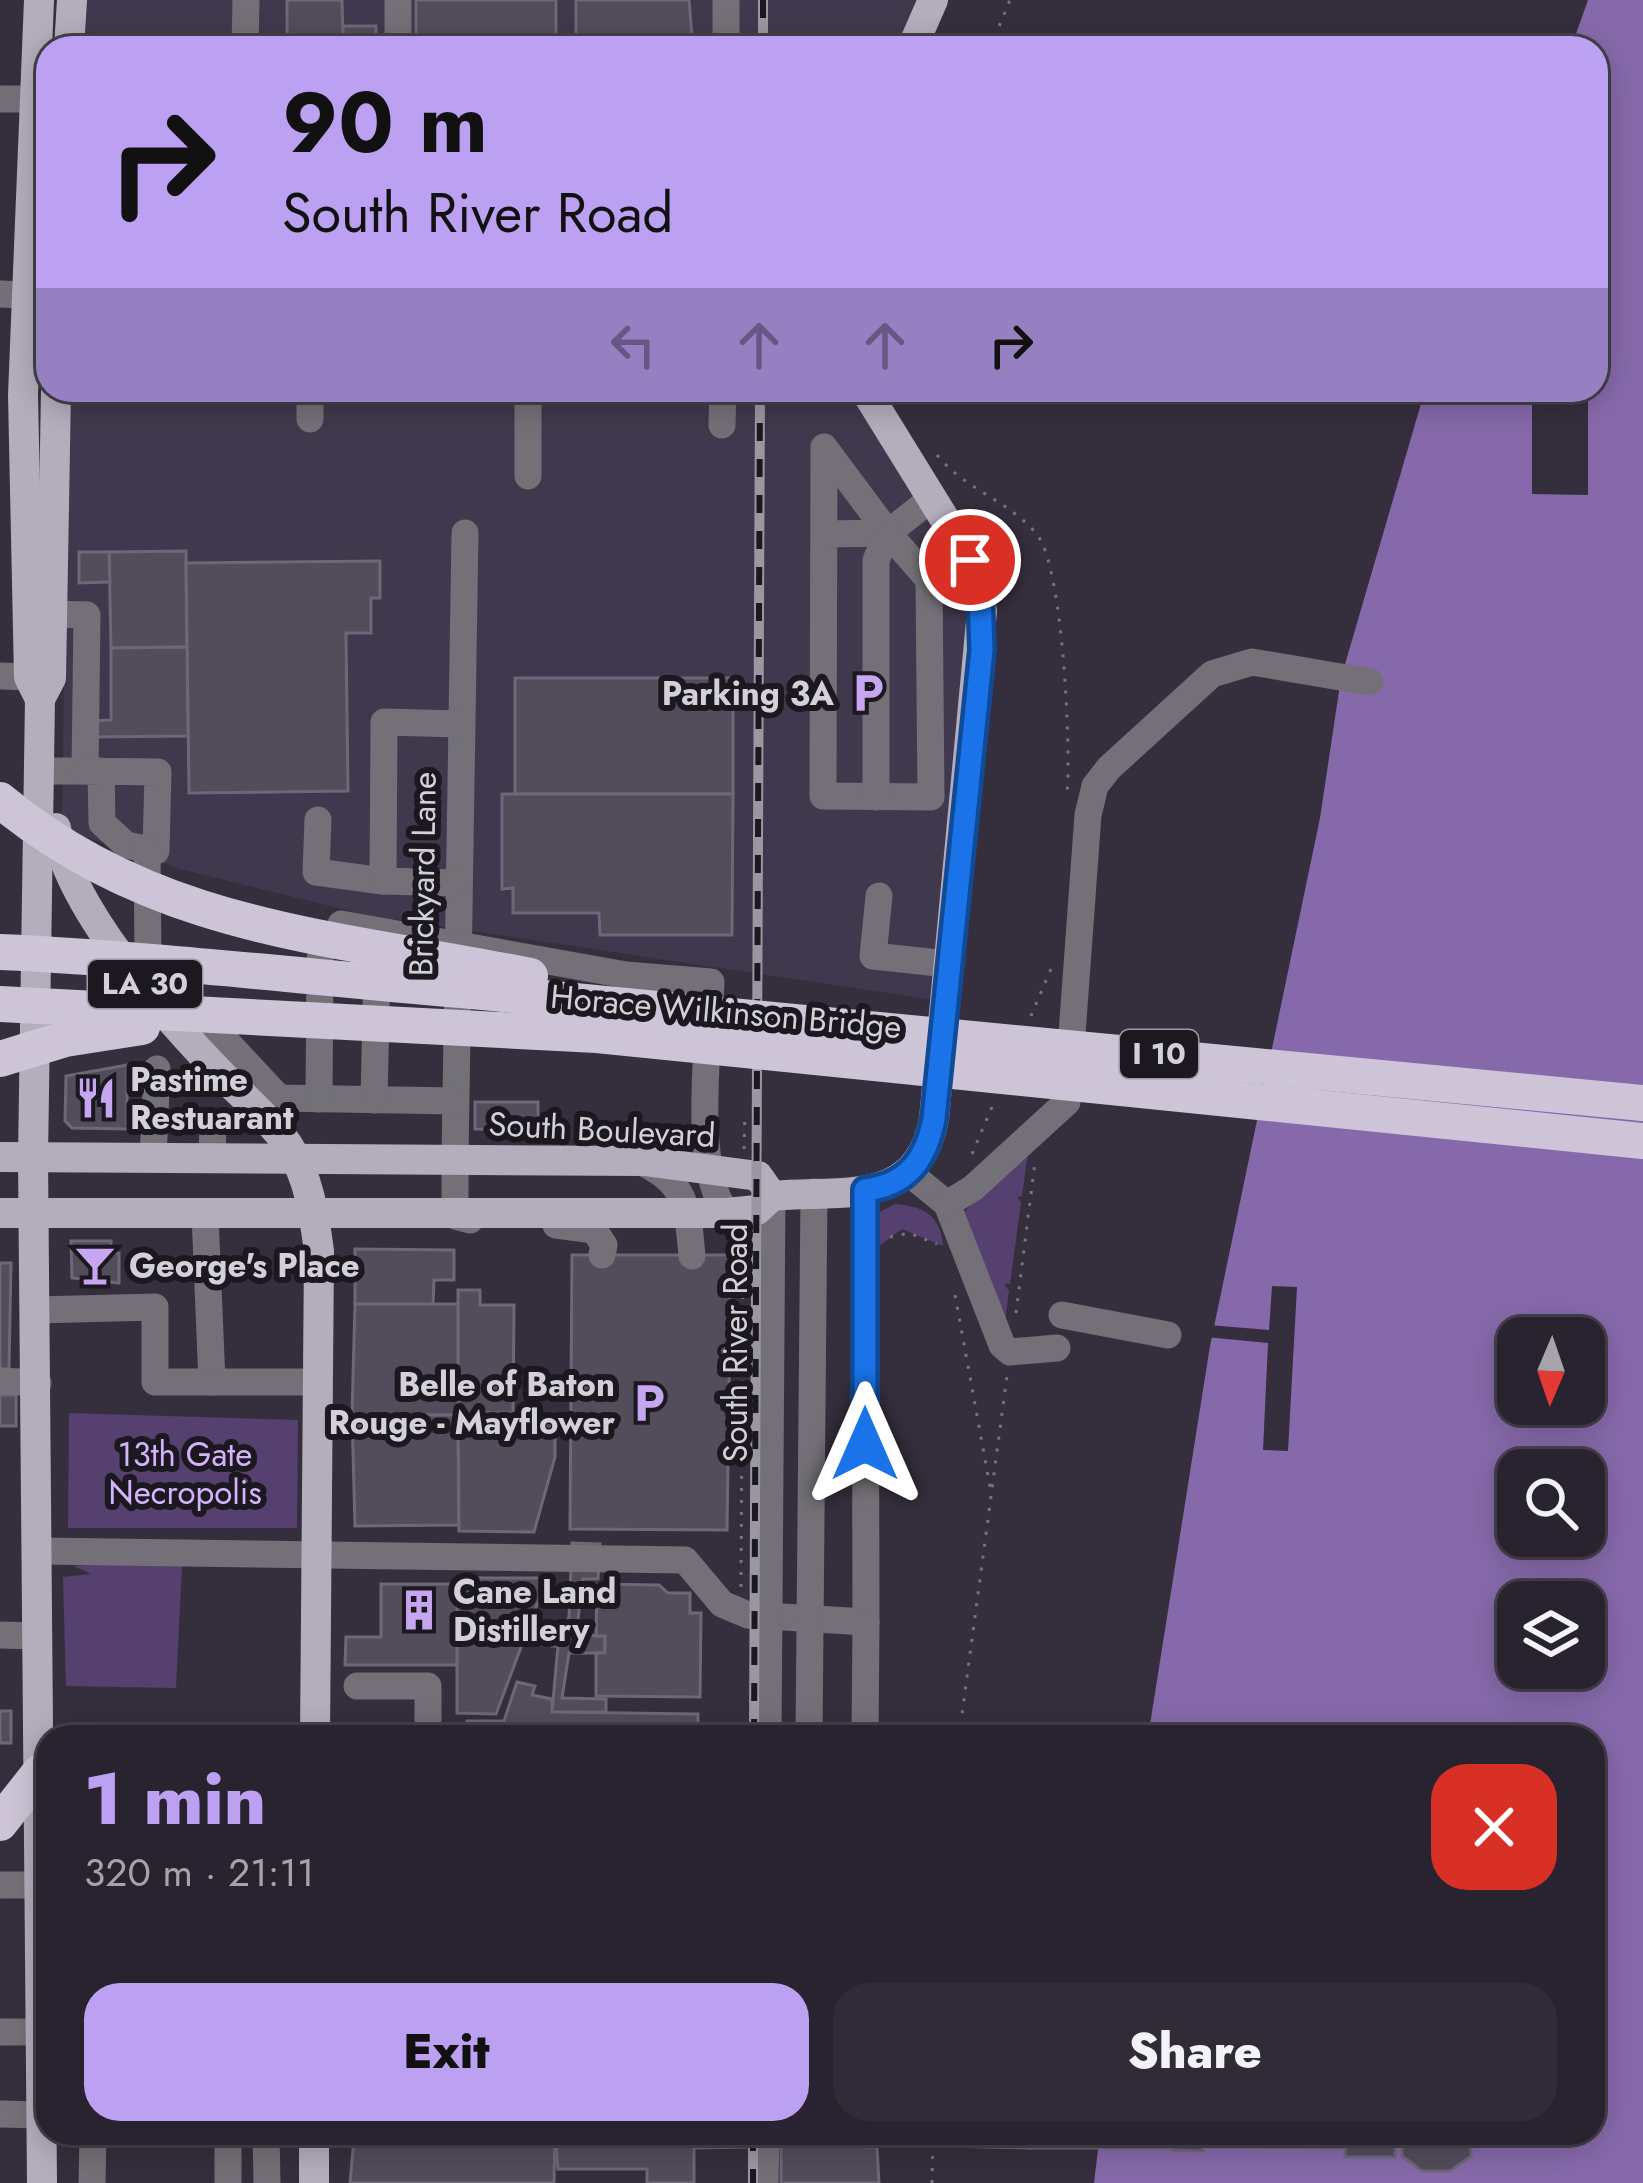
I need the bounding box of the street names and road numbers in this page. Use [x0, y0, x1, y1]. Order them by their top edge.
street label: Brickyard Lane [397, 771, 448, 977]
road number: LA 30 [88, 960, 202, 1008]
street label: Horace Wilkinson Bridge [548, 973, 903, 1050]
road number: I 10 [1120, 1030, 1198, 1078]
street label: South Boulevard [487, 1100, 717, 1159]
street label: South River Road [712, 1223, 759, 1463]

